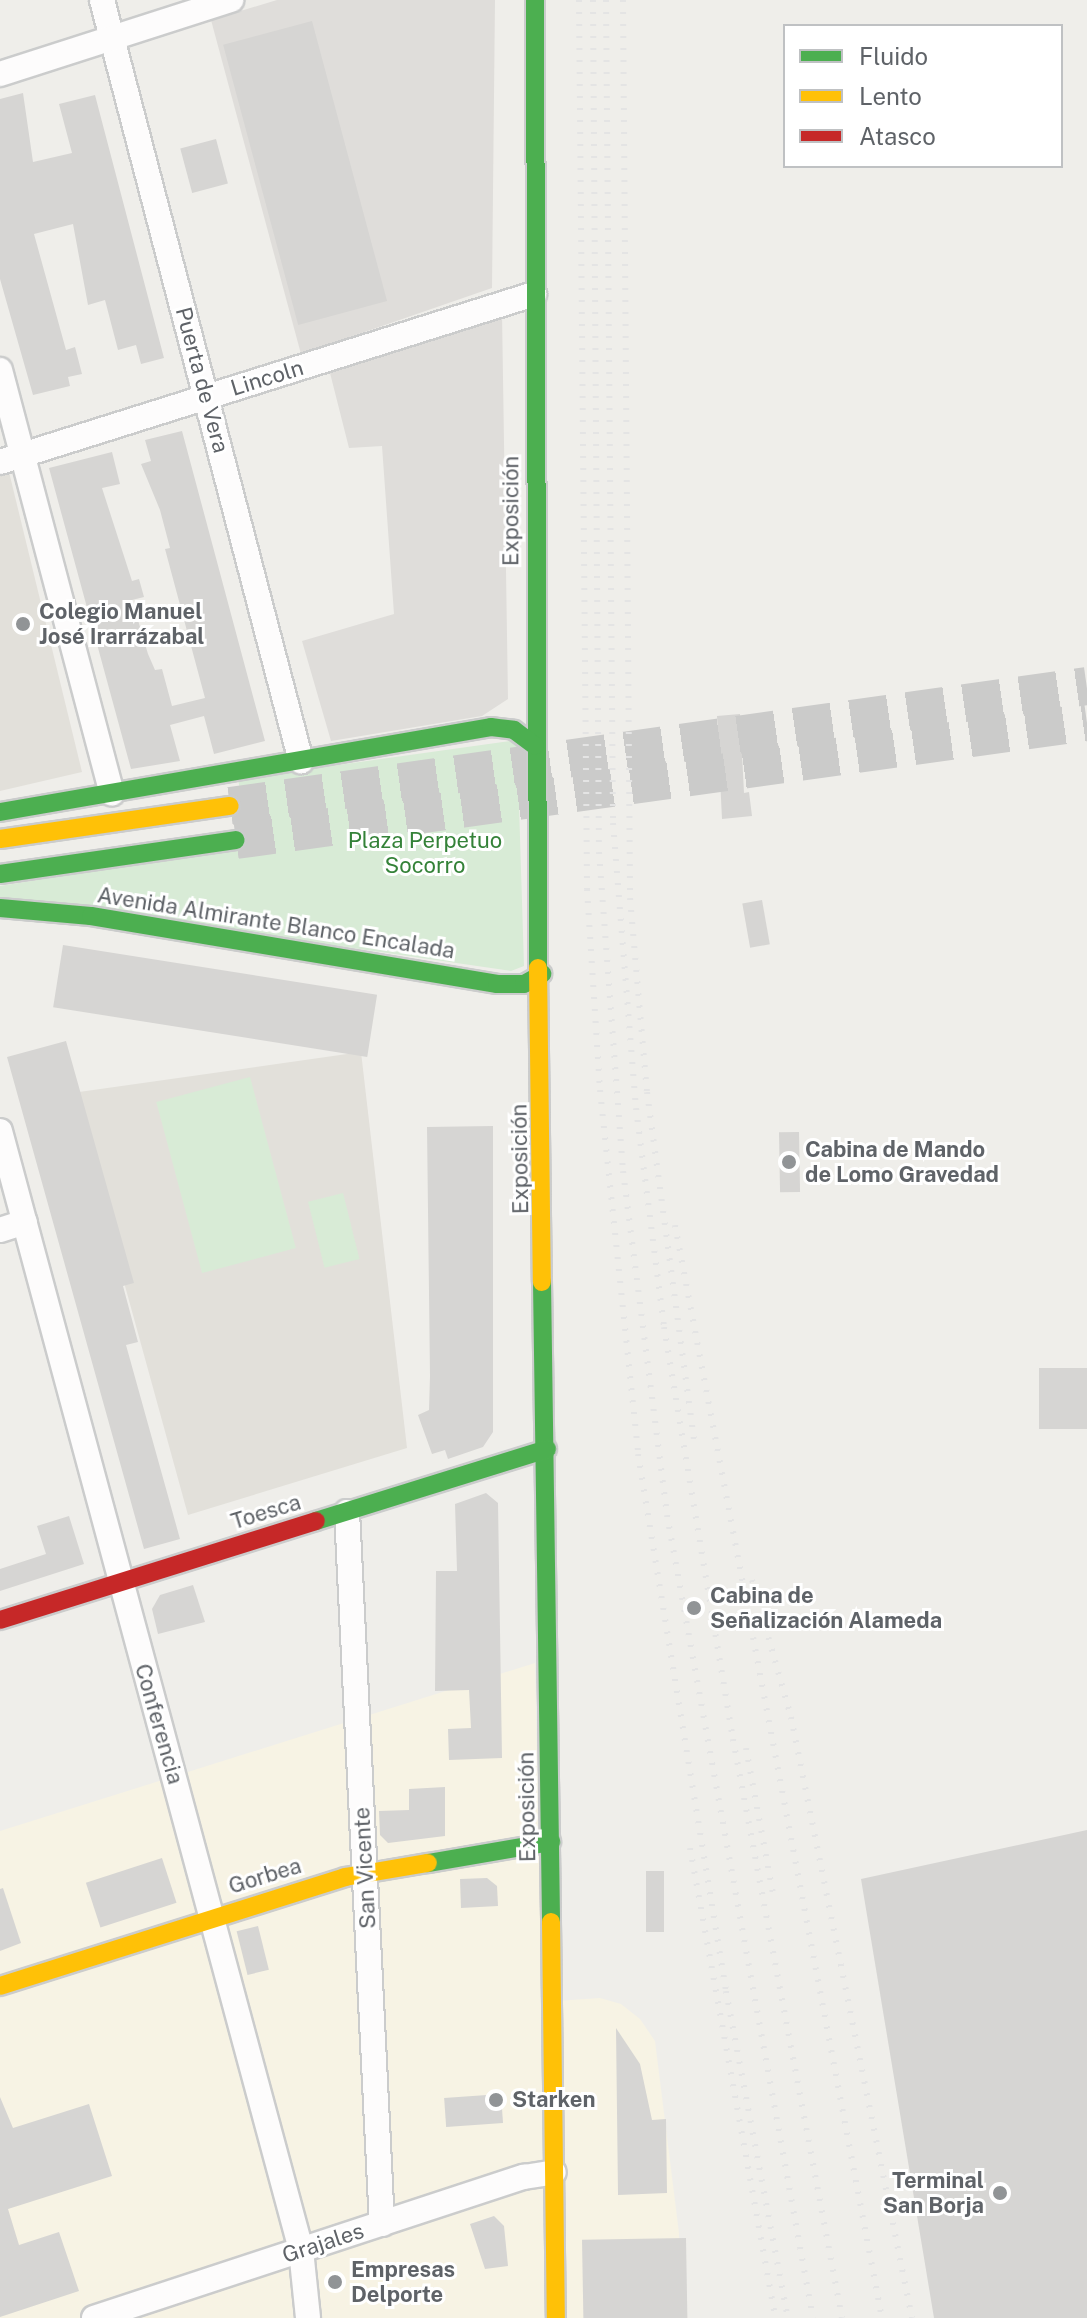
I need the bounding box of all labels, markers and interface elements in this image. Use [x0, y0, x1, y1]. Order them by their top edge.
legend [783, 24, 1063, 168]
text: Fluido [859, 42, 928, 70]
text: Lento [859, 82, 922, 110]
text: Atasco [859, 122, 936, 150]
street label: Puerta de Vera [170, 304, 234, 456]
street label: Lincoln [227, 354, 307, 402]
street label: Exposición [498, 456, 524, 566]
place label: Colegio Manuel José Irarrázabal [39, 598, 205, 650]
marker: Colegio Manuel José Irarrázabal [14, 615, 32, 633]
park label: Plaza Perpetuo Socorro [348, 827, 502, 878]
street label: Avenida Almirante Blanco Encalada [95, 882, 457, 964]
street label: Exposición [506, 1104, 534, 1214]
place label: Cabina de Mando de Lomo Gravedad [805, 1136, 999, 1188]
marker: Cabina de Mando de Lomo Gravedad [780, 1153, 798, 1171]
street label: Toesca [228, 1489, 304, 1535]
place label: Cabina de Señalización Alameda [710, 1582, 942, 1634]
marker: Cabina de Señalización Alameda [685, 1599, 703, 1617]
street label: Conferencia [129, 1661, 189, 1787]
street label: Exposición [513, 1752, 541, 1862]
street label: San Vicente [349, 1806, 381, 1930]
street label: Gorbea [225, 1852, 305, 1900]
place label: Starken [512, 2087, 595, 2113]
marker: Starken [487, 2091, 505, 2109]
place label: Terminal San Borja [883, 2167, 984, 2218]
marker: Terminal San Borja [991, 2184, 1009, 2202]
street label: Grajales [279, 2217, 367, 2269]
place label: Empresas Delporte [351, 2256, 455, 2308]
marker: Empresas Delporte [326, 2273, 344, 2291]

